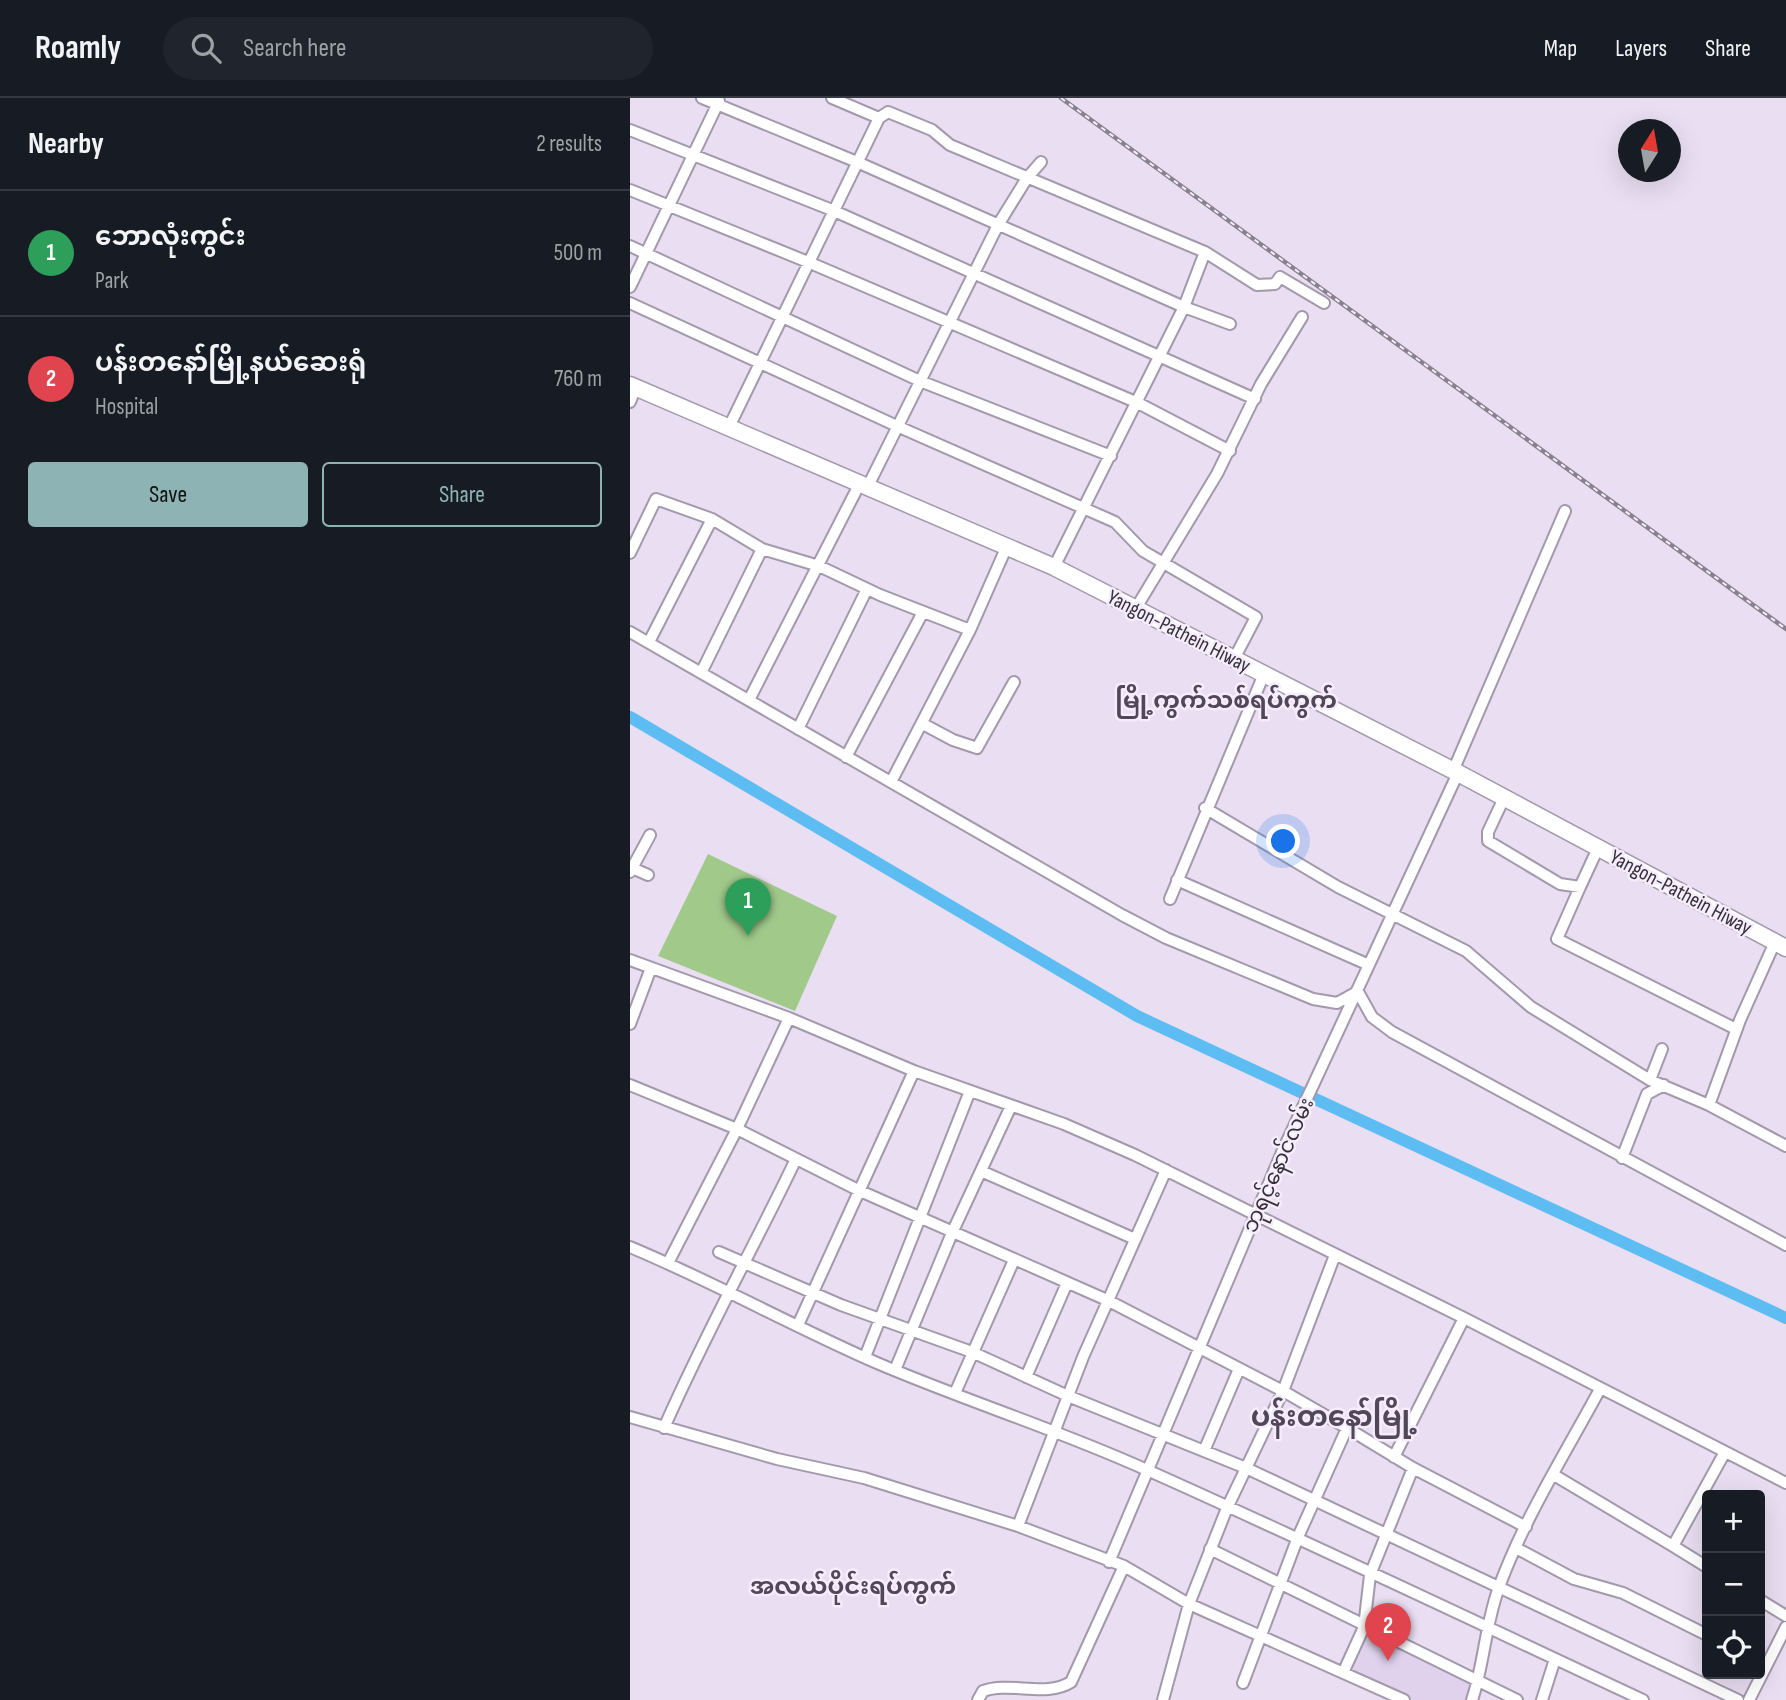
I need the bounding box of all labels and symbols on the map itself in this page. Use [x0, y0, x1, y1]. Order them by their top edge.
north arrow [1618, 119, 1681, 182]
street label: Yangon-Pathein Hiway [1103, 585, 1255, 678]
district label: မြို့ကွက်သစ်ရပ်ကွက် [1115, 684, 1337, 719]
your location [1266, 824, 1300, 858]
street label: Yangon-Pathein Hiway [1605, 844, 1756, 940]
pin: 1 [725, 878, 771, 936]
street label: ဘုရင့်နောင်လမ်း [1234, 1092, 1323, 1238]
district label: ပန်းတနော်မြို့ [1251, 1397, 1417, 1439]
district label: အလယ်ပိုင်းရပ်ကွက် [750, 1570, 956, 1605]
pin: 2 [1365, 1603, 1411, 1661]

